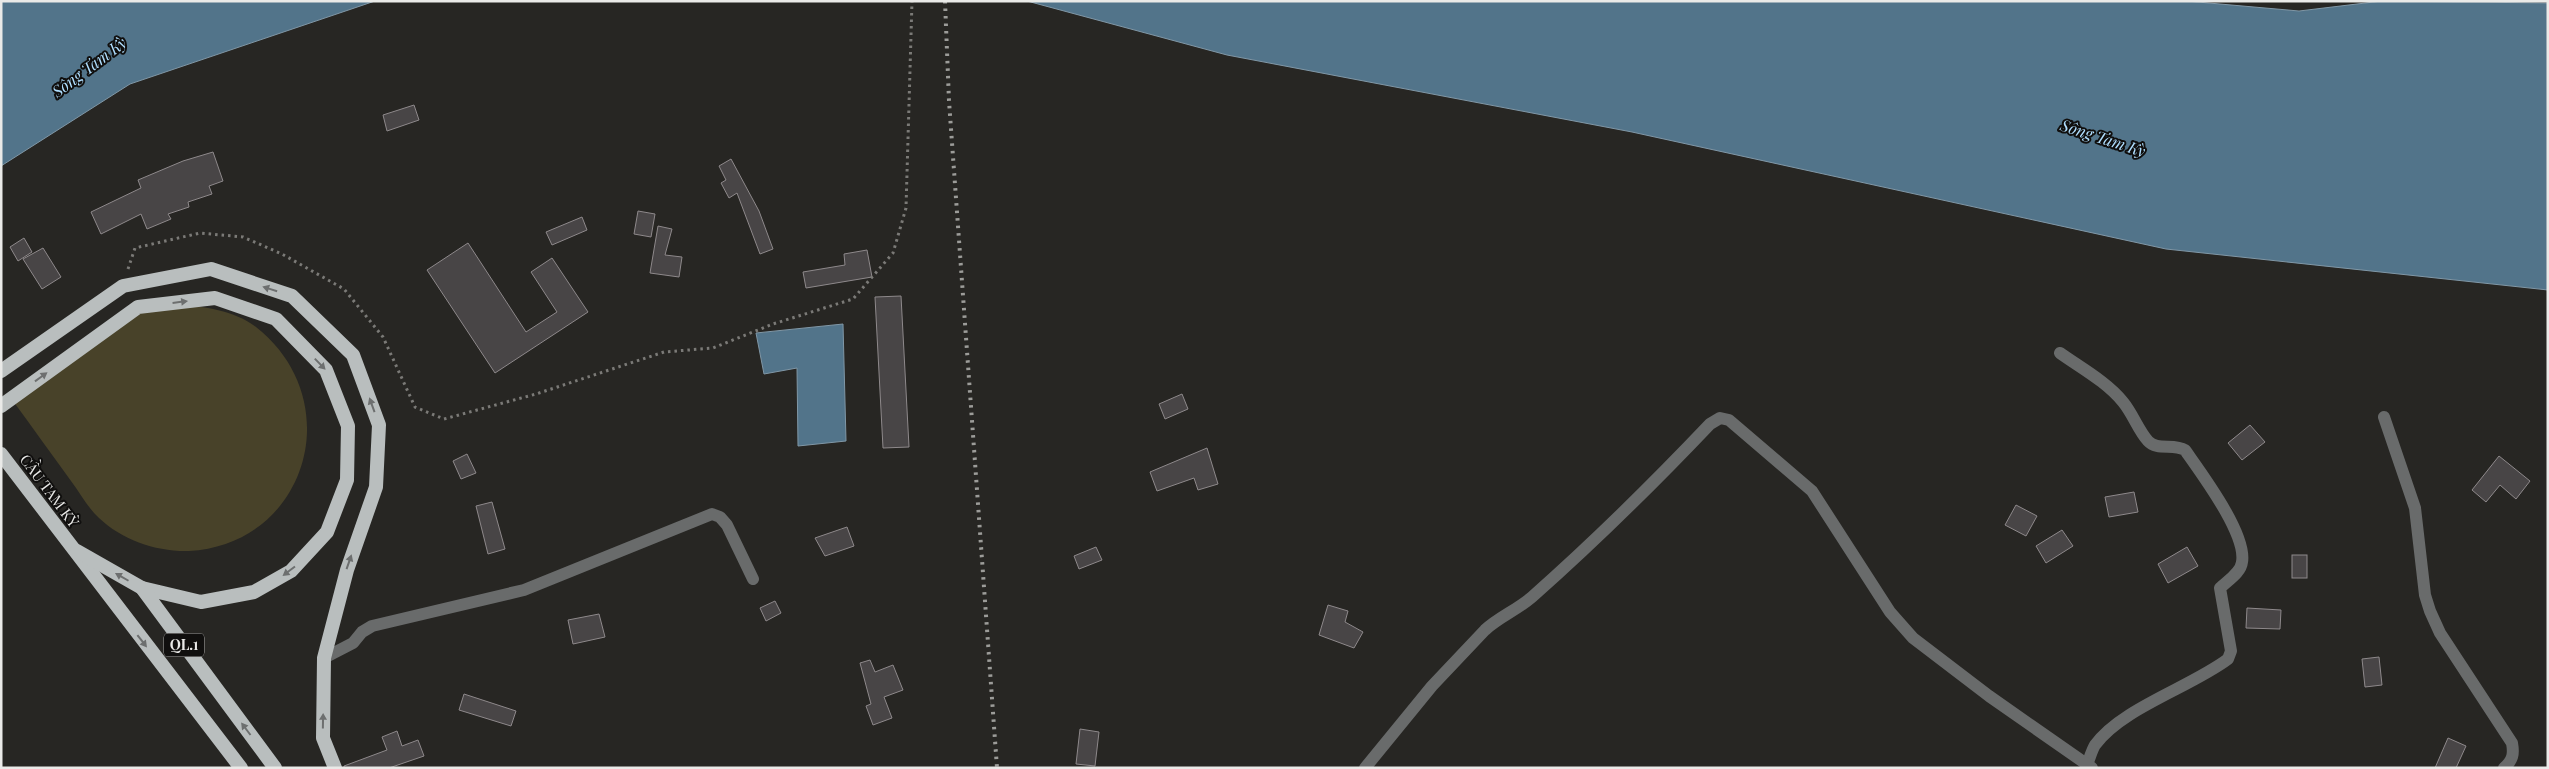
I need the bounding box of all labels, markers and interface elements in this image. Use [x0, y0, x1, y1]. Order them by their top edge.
water label: Sông Tam Kỳ [46, 32, 130, 102]
water label: Sông Tam Kỳ [2057, 114, 2149, 161]
one-way arrow [262, 284, 277, 292]
one-way arrow [172, 298, 188, 306]
one-way arrow [314, 358, 326, 370]
one-way arrow [34, 372, 47, 382]
one-way arrow [368, 398, 375, 413]
street label: CẦU TAM KỲ [16, 449, 86, 531]
one-way arrow [345, 554, 353, 569]
one-way arrow [283, 565, 296, 576]
one-way arrow [116, 572, 129, 581]
one-way arrow [137, 634, 148, 647]
road number: QL.1 [164, 634, 204, 656]
one-way arrow [319, 713, 327, 729]
one-way arrow [241, 722, 251, 736]

